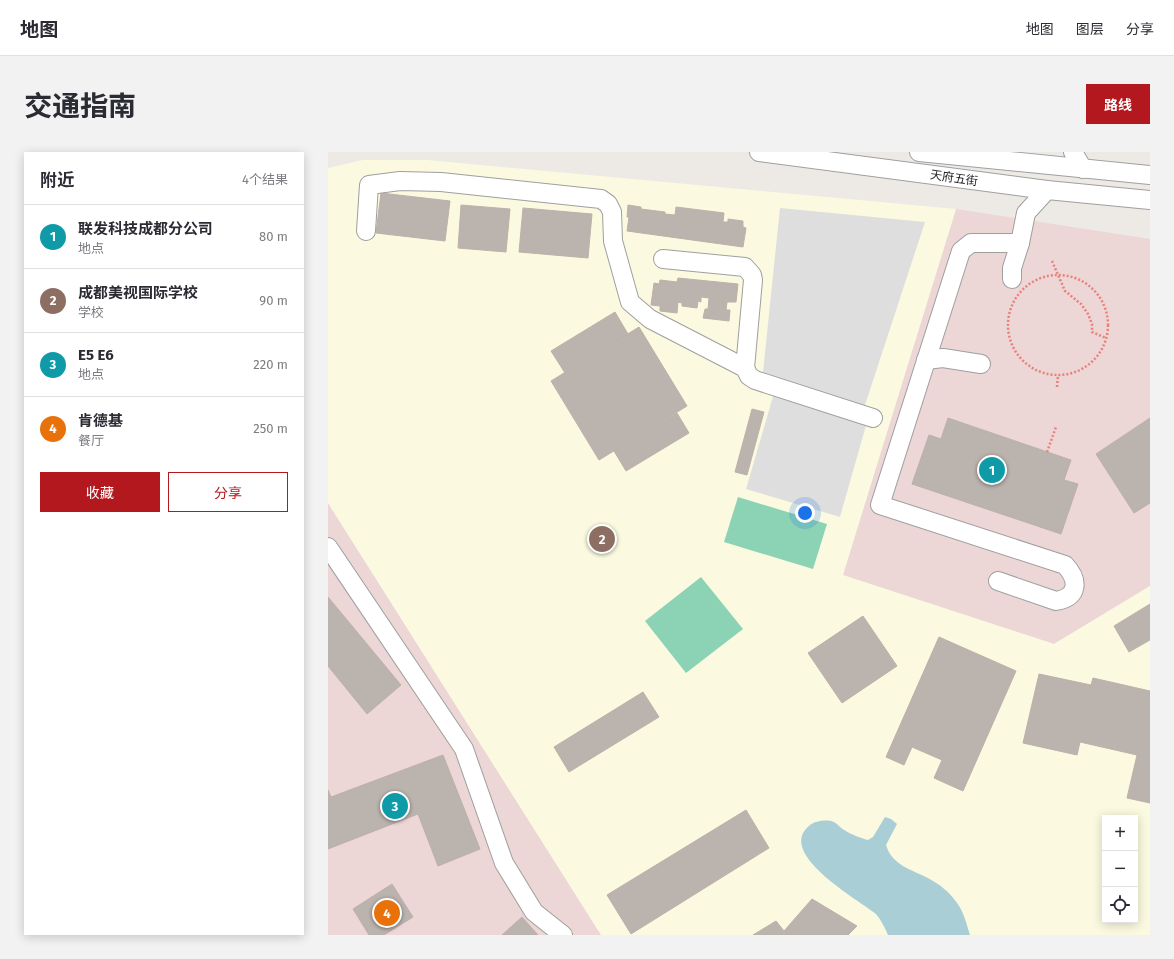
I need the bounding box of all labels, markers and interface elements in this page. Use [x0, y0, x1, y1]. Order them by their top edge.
text: 地图 [20, 18, 58, 41]
text: 地图 [1026, 21, 1054, 38]
text: 图层 [1076, 21, 1104, 38]
text: 分享 [1126, 21, 1154, 38]
button: 路线 [1086, 84, 1150, 124]
text: 交通指南 [24, 90, 136, 123]
street label: 天府五街 [929, 168, 979, 188]
text: 附近 [40, 170, 74, 191]
text: 4个结果 [242, 172, 288, 187]
text: 联发科技成都分公司 [78, 220, 213, 238]
text: 1 [50, 229, 56, 244]
text: 80 m [259, 229, 288, 244]
text: 地点 [78, 241, 104, 256]
text: 成都美视国际学校 [78, 284, 198, 302]
text: 2 [50, 293, 56, 308]
text: 90 m [259, 293, 288, 308]
text: 学校 [78, 305, 104, 320]
text: E5 E6 [78, 346, 114, 364]
text: 3 [50, 357, 56, 372]
text: 220 m [253, 357, 288, 372]
text: 地点 [78, 367, 104, 382]
text: 肯德基 [78, 412, 123, 430]
text: 4 [49, 421, 57, 436]
text: 250 m [253, 421, 288, 436]
text: 餐厅 [78, 433, 104, 448]
pin: 1 [979, 455, 1005, 485]
button: 收藏 [40, 472, 160, 512]
button: 分享 [168, 472, 288, 512]
your location [795, 503, 815, 523]
pin: 2 [589, 524, 615, 554]
pin: 3 [382, 791, 408, 821]
map controls [1102, 815, 1138, 923]
button: + [1102, 815, 1138, 851]
button: − [1102, 851, 1138, 887]
button: locate [1102, 887, 1138, 923]
pin: 4 [374, 898, 400, 928]

